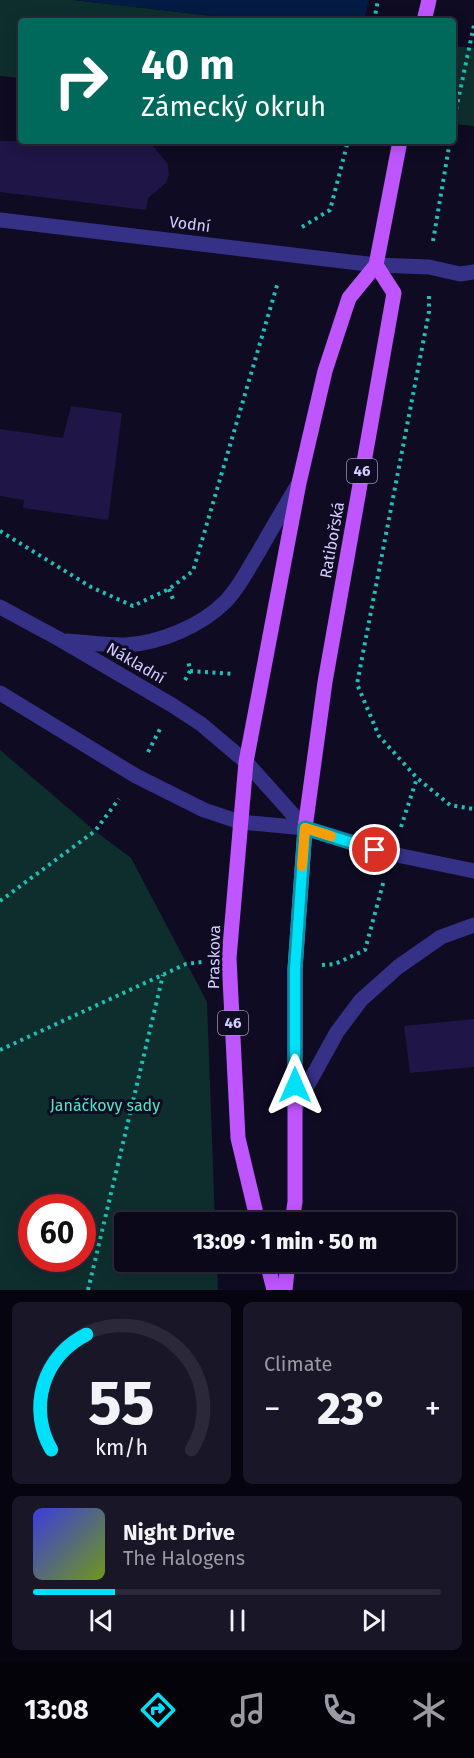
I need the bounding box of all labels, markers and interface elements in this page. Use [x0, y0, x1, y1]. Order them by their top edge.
text: 40 m [141, 40, 235, 90]
icon: right [42, 42, 120, 120]
text: Zámecký okruh [141, 91, 326, 123]
street label: Vodní [168, 212, 212, 236]
road number: 46 [347, 459, 377, 483]
street label: Ratibořská [316, 500, 348, 580]
street label: Nákladní [103, 639, 169, 688]
pin [349, 824, 400, 875]
icon: arrive [358, 833, 391, 866]
street label: Praskova [204, 925, 224, 989]
road number: 46 [218, 1011, 248, 1035]
position arrow [263, 1053, 327, 1117]
park label: Janáčkovy sady [50, 1096, 160, 1115]
speed limit sign: 60 [18, 1194, 96, 1272]
text: 13:09 · 1 min · 50 m [193, 1228, 377, 1255]
text: Climate [264, 1352, 332, 1376]
text: 55 [88, 1366, 155, 1441]
text: 23° [317, 1382, 388, 1436]
text: − [264, 1389, 281, 1429]
text: + [425, 1389, 441, 1429]
text: km/h [95, 1435, 148, 1461]
text: Night Drive [123, 1519, 235, 1546]
text: The Halogens [123, 1546, 245, 1570]
icon: previous [85, 1604, 118, 1637]
icon: pause [221, 1604, 254, 1637]
icon: next [357, 1604, 390, 1637]
icon: directions [137, 1689, 179, 1731]
icon: music [227, 1689, 269, 1731]
icon: phone [318, 1689, 360, 1731]
icon: climate [408, 1689, 450, 1731]
text: 13:08 [24, 1694, 89, 1726]

